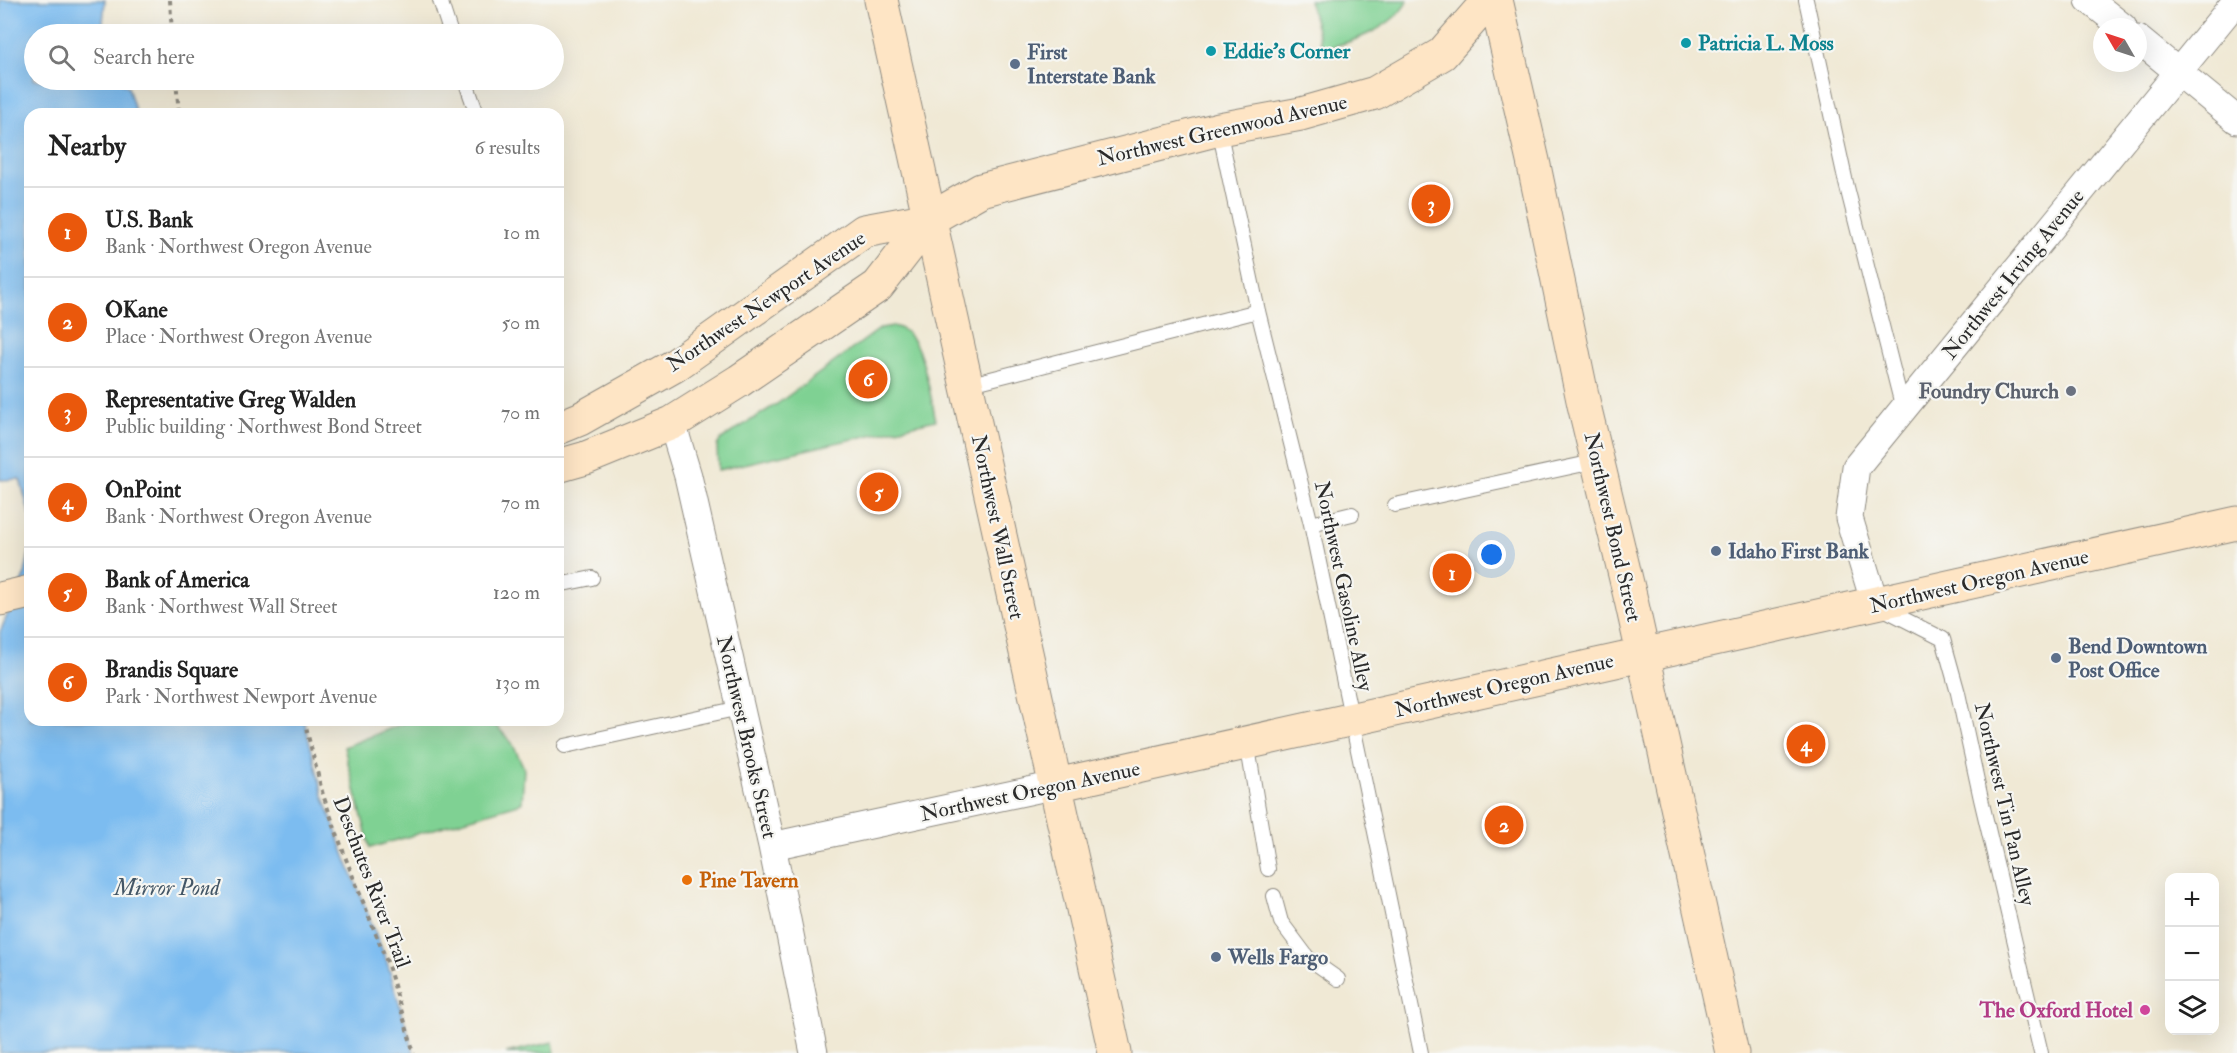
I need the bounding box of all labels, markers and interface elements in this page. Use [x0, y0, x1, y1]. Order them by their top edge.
north arrow [2093, 18, 2147, 72]
search box [24, 24, 564, 90]
place label: Patricia L. Moss [1698, 30, 1834, 57]
marker: Patricia L. Moss [1679, 36, 1693, 50]
place label: Eddie's Corner [1223, 38, 1352, 65]
place label: First Interstate Bank [1027, 39, 1156, 90]
icon: search [45, 41, 78, 74]
text: Search here [93, 43, 195, 71]
marker: Eddie's Corner [1204, 44, 1218, 58]
marker: First Interstate Bank [1008, 57, 1022, 71]
street label: Northwest Greenwood Avenue [1094, 88, 1350, 172]
text: Nearby [48, 131, 126, 163]
text: 6 results [474, 135, 540, 160]
pin: 3 [1412, 182, 1450, 226]
street label: Northwest Irving Avenue [1936, 184, 2091, 365]
text: U.S. Bank [105, 206, 193, 234]
text: 1 [64, 220, 71, 245]
text: 10 m [503, 220, 540, 245]
street label: Northwest Newport Avenue [662, 225, 871, 378]
text: Bank · Northwest Oregon Avenue [105, 234, 372, 259]
text: OKane [105, 296, 168, 324]
text: 2 [62, 310, 73, 335]
text: 50 m [501, 310, 540, 335]
text: Place · Northwest Oregon Avenue [105, 324, 372, 349]
pin: 6 [848, 356, 888, 401]
place label: Foundry Church [1918, 378, 2059, 405]
marker: Foundry Church [2064, 384, 2078, 398]
text: Representative Greg Walden [105, 386, 356, 414]
text: 3 [64, 400, 71, 425]
text: 70 m [501, 400, 540, 425]
text: Public building · Northwest Bond Street [105, 414, 422, 439]
street label: Northwest Bond Street [1578, 430, 1648, 625]
street label: Northwest Wall Street [965, 432, 1030, 622]
pin: 5 [860, 470, 898, 514]
text: OnPoint [105, 476, 181, 504]
street label: Northwest Gasoline Alley [1308, 478, 1379, 694]
text: 4 [62, 490, 73, 515]
text: 70 m [501, 490, 540, 515]
text: Bank · Northwest Oregon Avenue [105, 504, 372, 529]
place label: Idaho First Bank [1728, 538, 1870, 565]
your location [1477, 540, 1506, 569]
street label: Northwest Oregon Avenue [1867, 543, 2091, 620]
marker: Idaho First Bank [1709, 544, 1723, 558]
pin: 1 [1432, 550, 1472, 596]
text: Bank of America [105, 566, 249, 594]
text: 5 [63, 580, 72, 605]
text: 120 m [493, 580, 540, 605]
text: Bank · Northwest Wall Street [105, 594, 337, 619]
street label: Northwest Brooks Street [710, 633, 783, 841]
place label: Bend Downtown Post Office [2068, 633, 2207, 684]
street label: Northwest Oregon Avenue [1392, 647, 1616, 724]
marker: Bend Downtown Post Office [2049, 651, 2063, 665]
text: Brandis Square [105, 656, 238, 684]
text: 6 [62, 670, 73, 695]
text: 130 m [495, 670, 540, 695]
text: Park · Northwest Newport Avenue [105, 684, 377, 709]
street label: Northwest Tin Pan Alley [1968, 700, 2041, 909]
pin: 4 [1786, 722, 1826, 766]
street label: Northwest Oregon Avenue [918, 755, 1143, 828]
street label: Deschutes River Trail [326, 793, 417, 972]
pin: 2 [1484, 802, 1524, 848]
place label: Pine Tavern [699, 867, 799, 894]
marker: Pine Tavern [680, 873, 694, 887]
map controls [2165, 873, 2219, 1035]
button: + [2165, 873, 2219, 927]
water label: Mirror Pond [112, 874, 221, 902]
button: − [2165, 927, 2219, 981]
place label: Wells Fargo [1227, 944, 1328, 971]
marker: Wells Fargo [1209, 950, 1223, 964]
button: layers [2165, 981, 2219, 1035]
place label: The Oxford Hotel [1979, 997, 2134, 1024]
marker: The Oxford Hotel [2138, 1003, 2152, 1017]

